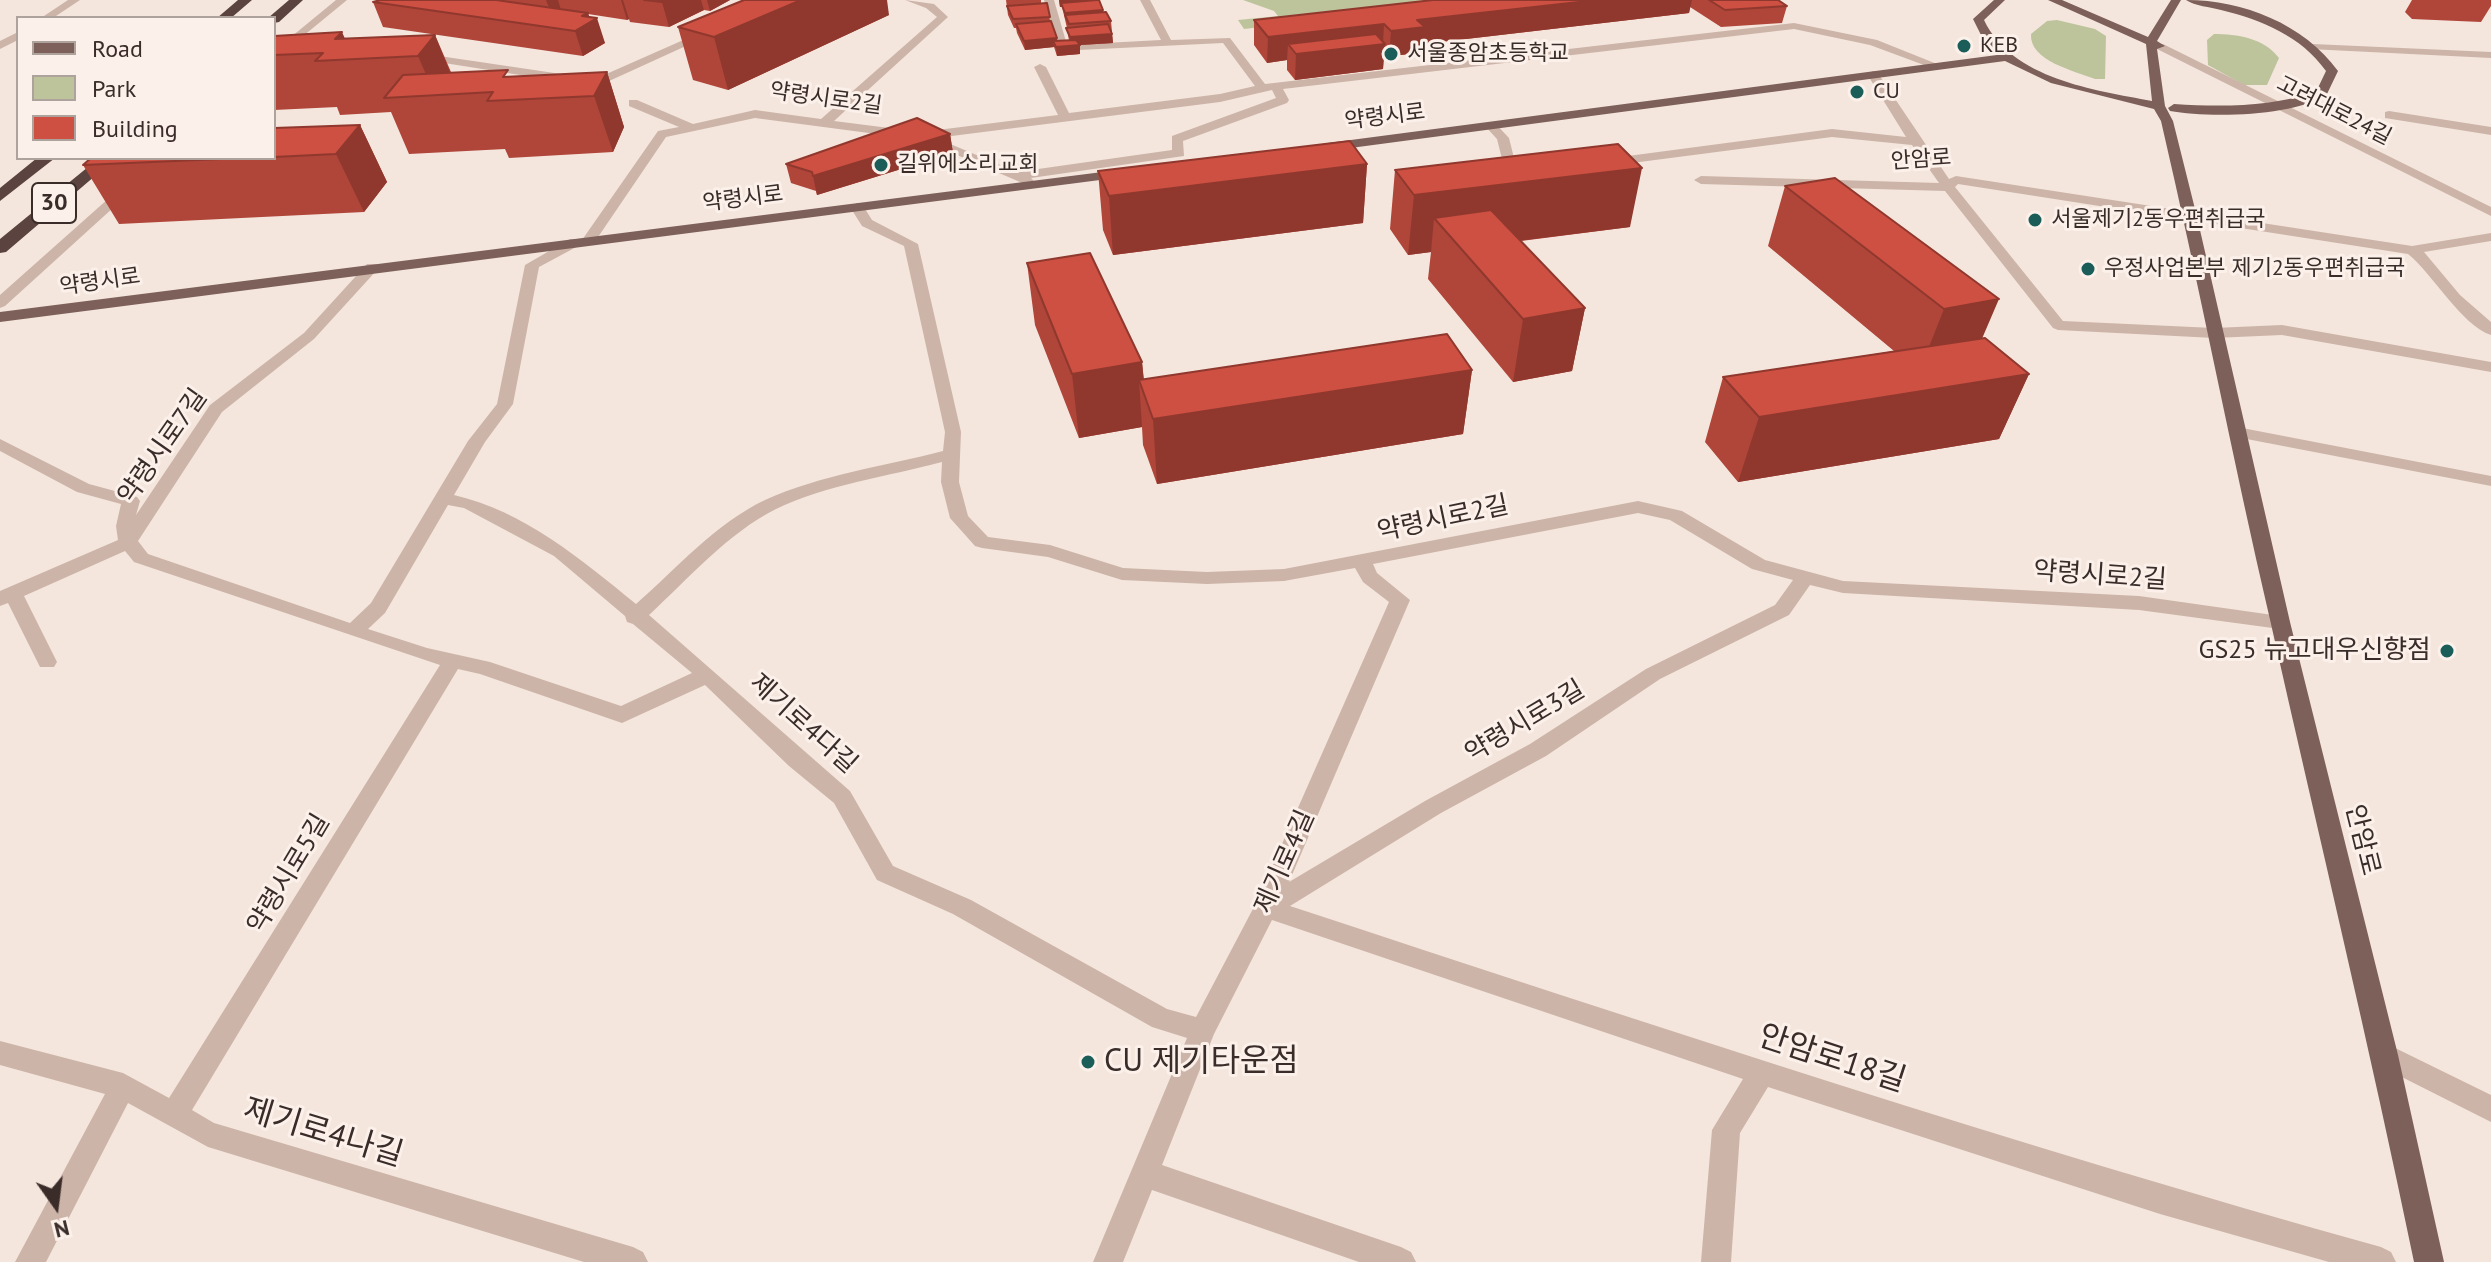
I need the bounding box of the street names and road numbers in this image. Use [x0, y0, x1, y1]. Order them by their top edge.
street label: 고려대로24길 [2272, 71, 2396, 151]
street label: 약령시로2길 [768, 78, 884, 120]
street label: 약령시로 [1343, 99, 1427, 135]
street label: 안암로 [1890, 145, 1952, 175]
street label: 약령시로 [701, 181, 785, 217]
road number: 30 [32, 183, 76, 223]
street label: 약령시로 [58, 263, 142, 301]
street label: 약령시로7길 [112, 383, 214, 511]
street label: 약령시로2길 [1374, 490, 1512, 548]
street label: 약령시로2길 [2032, 556, 2168, 596]
street label: 제기로4다길 [743, 668, 863, 780]
street label: 약령시로3길 [1460, 674, 1590, 770]
street label: 안암로 [2338, 801, 2386, 879]
street label: 제기로4길 [1248, 805, 1322, 919]
street label: 약령시로5길 [241, 809, 337, 939]
street label: 안암로18길 [1753, 1017, 1911, 1101]
street label: 제기로4나길 [239, 1091, 407, 1175]

